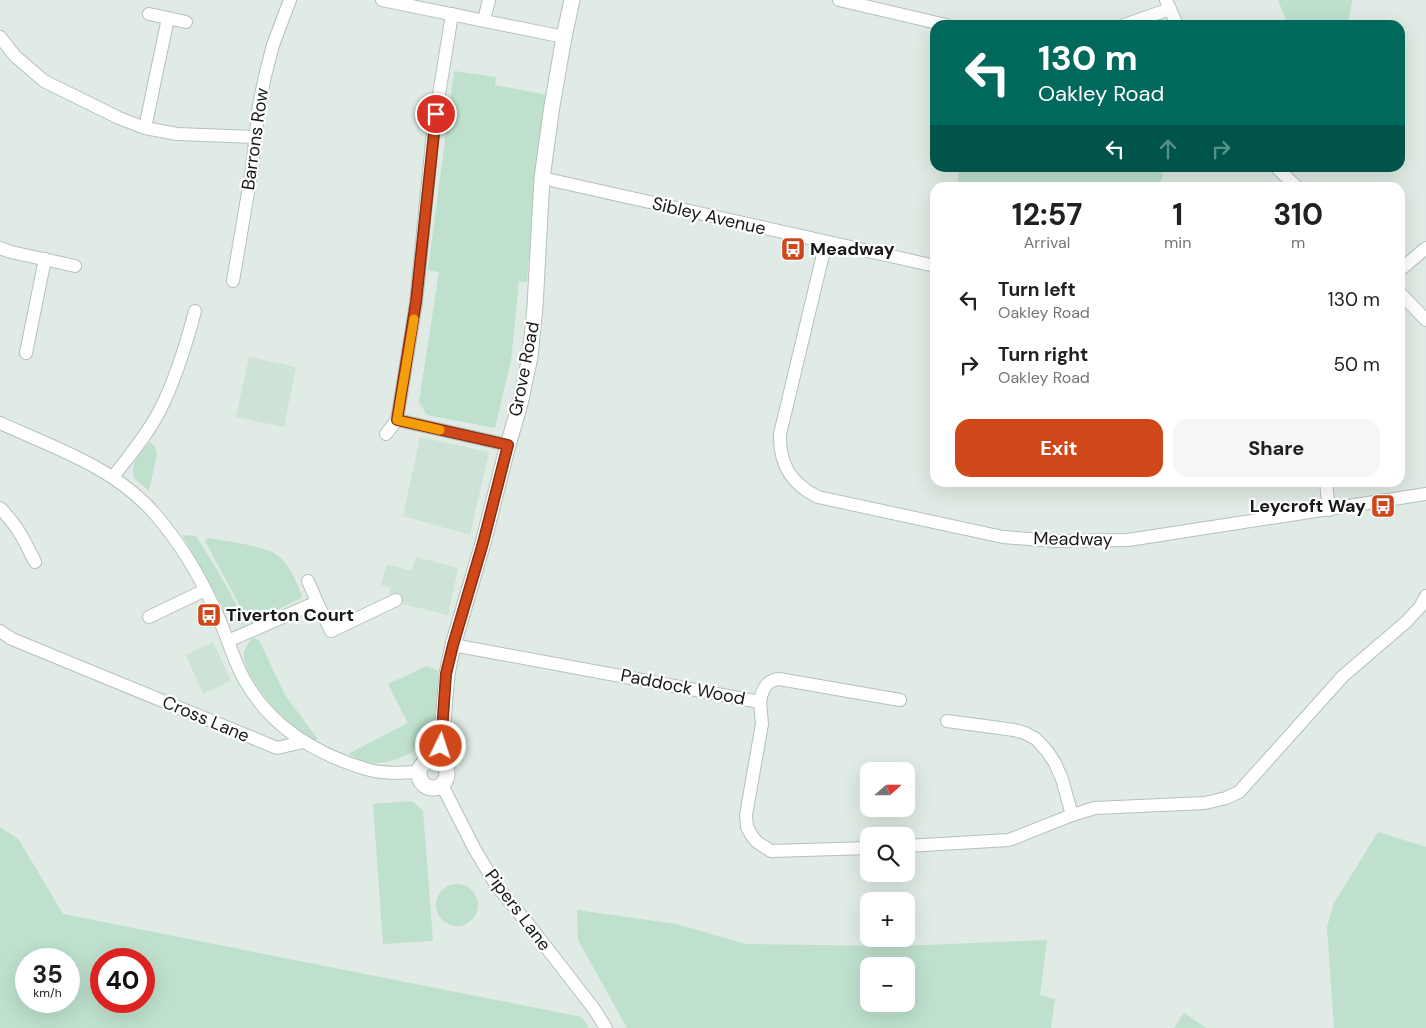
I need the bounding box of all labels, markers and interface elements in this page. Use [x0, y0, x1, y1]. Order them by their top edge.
text: 130 m [1038, 35, 1138, 81]
icon: left [955, 40, 1020, 105]
text: Oakley Road [1038, 79, 1164, 108]
street label: Barrons Row [236, 86, 274, 192]
pin [415, 93, 457, 135]
icon: arrive [422, 100, 450, 128]
icon: left [1101, 135, 1129, 163]
icon: ahead [1154, 135, 1182, 163]
icon: right [1207, 135, 1235, 163]
street label: Sibley Avenue [650, 191, 768, 241]
text: 12:57 [1012, 195, 1082, 234]
text: 1 [1172, 195, 1183, 234]
text: 310 [1273, 195, 1323, 234]
text: Arrival [1024, 232, 1070, 253]
text: min [1164, 232, 1191, 253]
text: m [1291, 232, 1305, 253]
bus stop icon: Meadway [780, 236, 806, 262]
place label: Meadway [810, 237, 895, 261]
text: Turn left [998, 277, 1076, 302]
icon: left [955, 286, 983, 314]
text: 130 m [1328, 287, 1380, 312]
text: Oakley Road [998, 302, 1090, 323]
street label: Grove Road [503, 320, 545, 418]
text: Turn right [998, 342, 1088, 367]
icon: right [955, 351, 983, 379]
text: 50 m [1333, 352, 1380, 377]
text: Oakley Road [998, 367, 1090, 388]
button: Exit [955, 419, 1163, 477]
button: Share [1173, 419, 1380, 477]
bus stop icon: Leycroft Way [1370, 493, 1396, 519]
place label: Leycroft Way [1250, 494, 1366, 518]
street label: Meadway [1033, 526, 1113, 552]
bus stop icon: Tiverton Court [196, 602, 222, 628]
place label: Tiverton Court [226, 603, 354, 627]
street label: Paddock Wood [619, 663, 747, 711]
street label: Cross Lane [159, 690, 253, 748]
position arrow [414, 719, 466, 771]
north arrow [860, 762, 915, 818]
map controls [860, 762, 915, 1012]
button: search [860, 827, 915, 882]
street label: Pipers Lane [479, 864, 557, 956]
button: + [860, 892, 915, 947]
speed limit sign: 40 [90, 948, 155, 1013]
button: − [860, 957, 915, 1012]
text: 35 [32, 958, 63, 991]
text: km/h [33, 985, 62, 1001]

